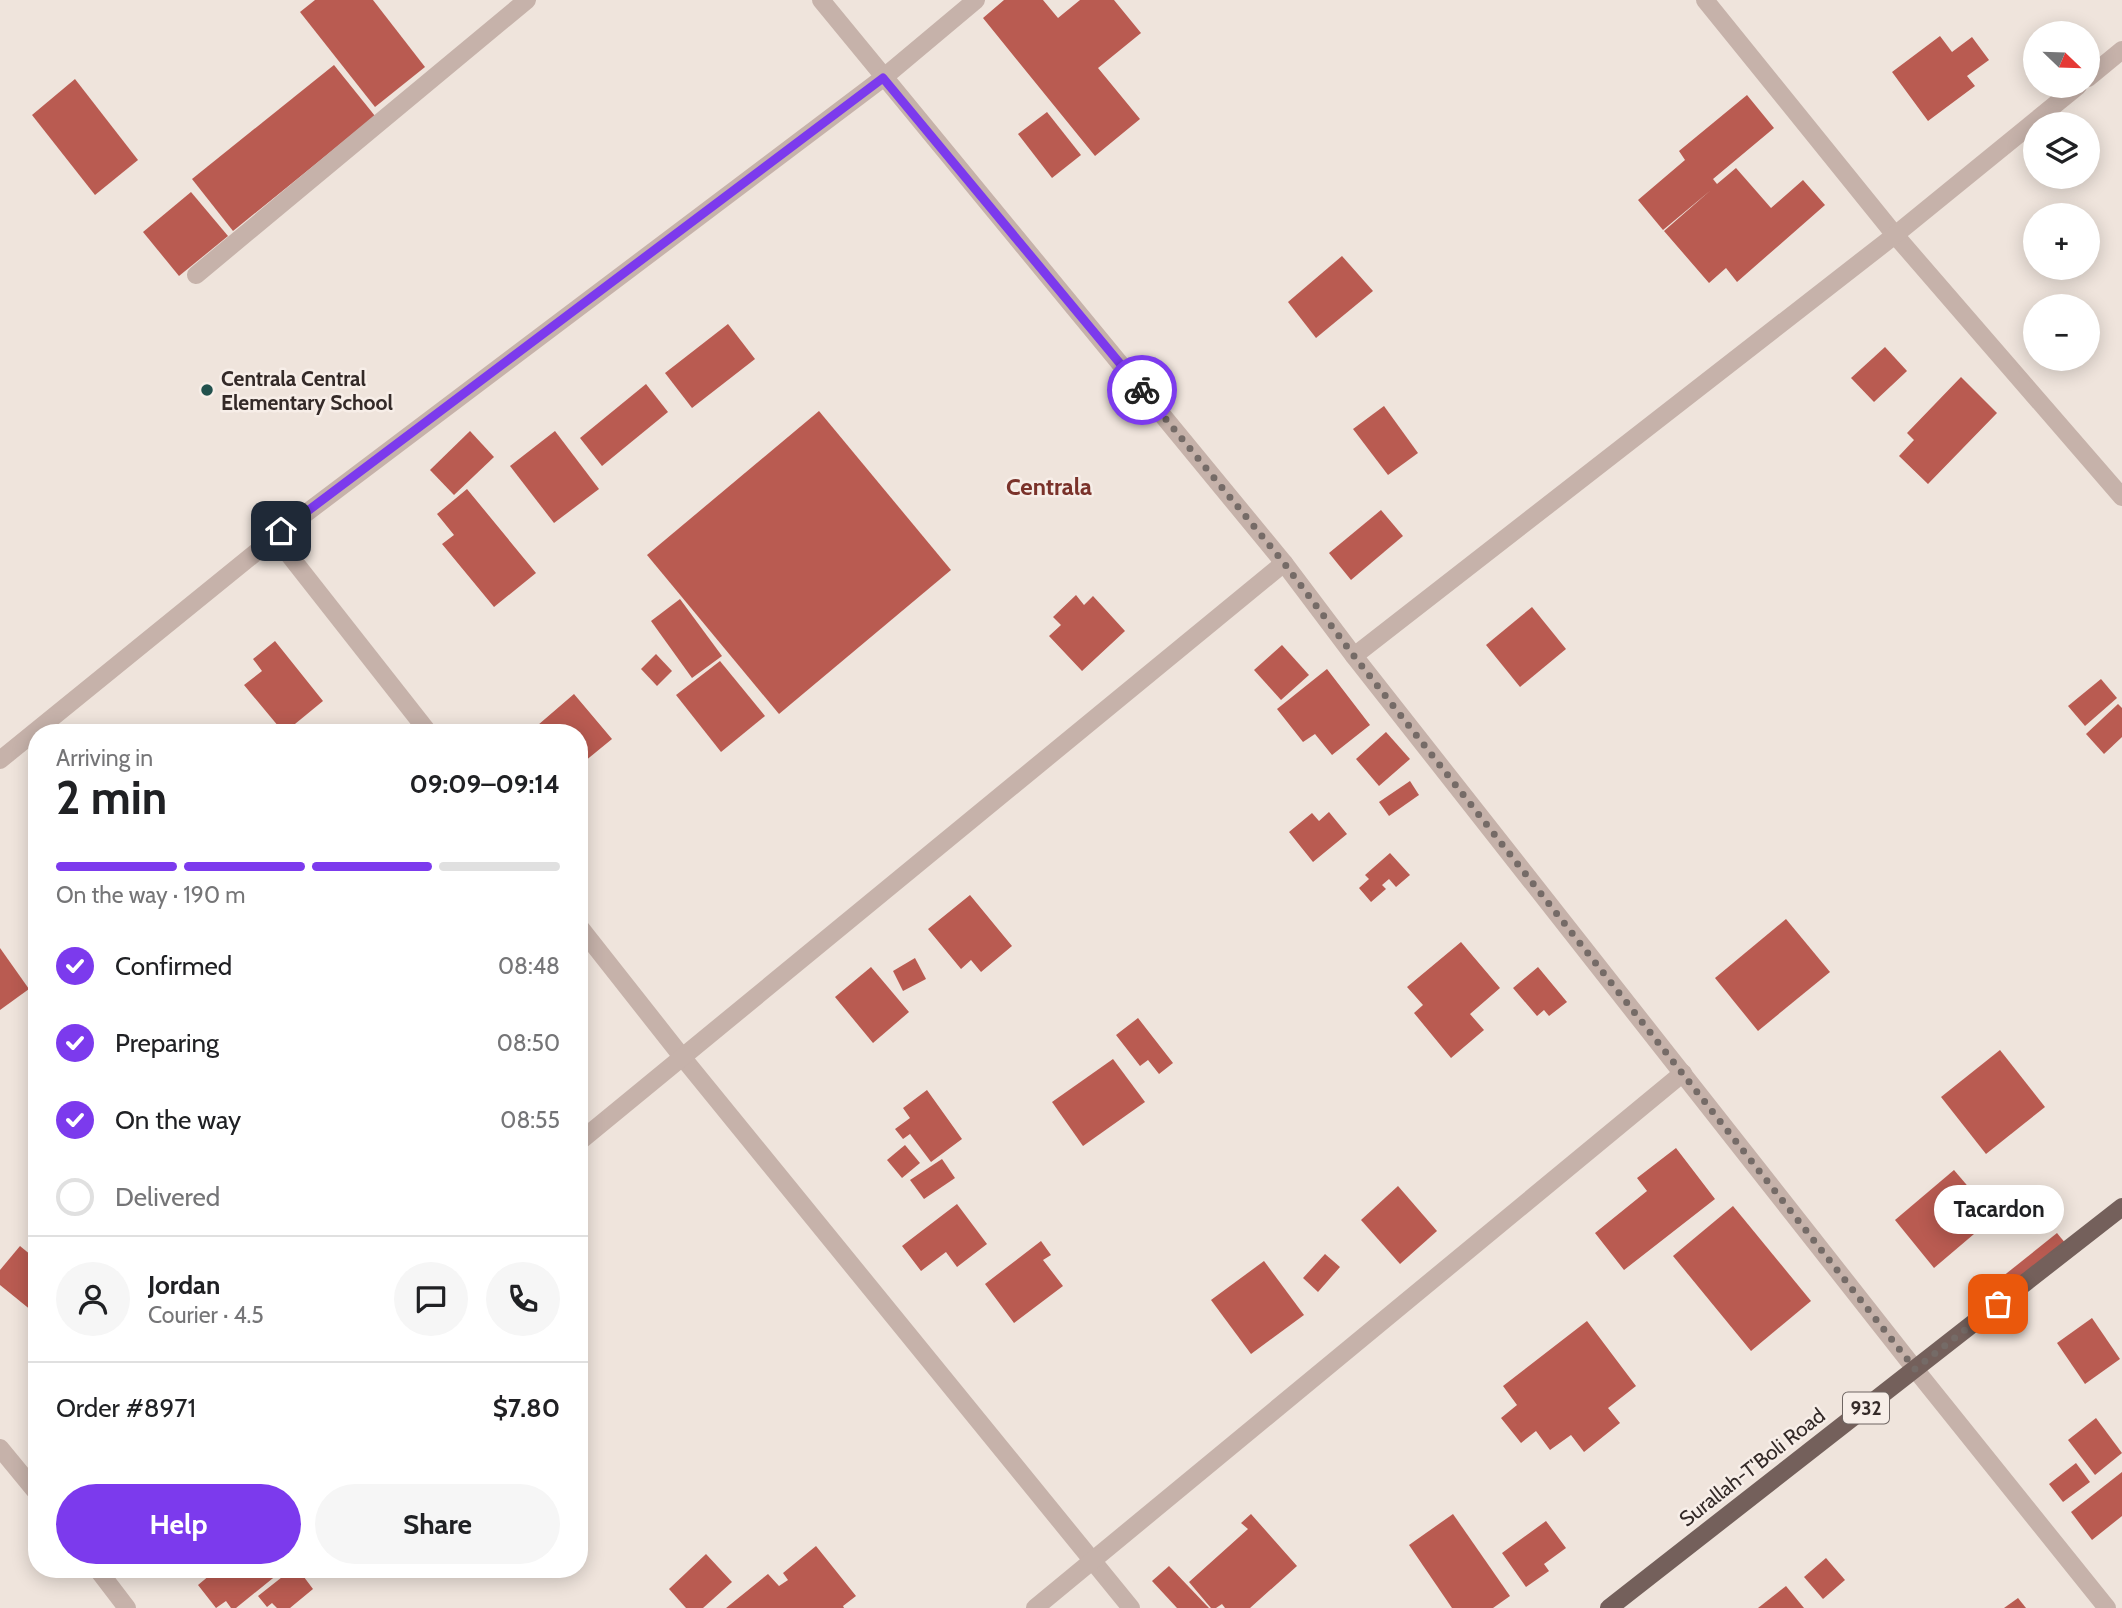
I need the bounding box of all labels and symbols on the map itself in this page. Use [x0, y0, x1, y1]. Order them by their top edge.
north arrow [2023, 21, 2100, 98]
courier [1107, 355, 1177, 425]
place label: Centrala Central Elementary School [221, 366, 394, 415]
marker: Centrala Central Elementary School [199, 382, 215, 398]
district label: Centrala [1006, 472, 1092, 501]
pin [251, 501, 311, 561]
callout: Tacardon [1933, 1185, 2063, 1234]
pin [1968, 1274, 2028, 1334]
road number: 932 [1843, 1392, 1889, 1424]
street label: Surallah-T'Boli Road [1674, 1402, 1830, 1532]

